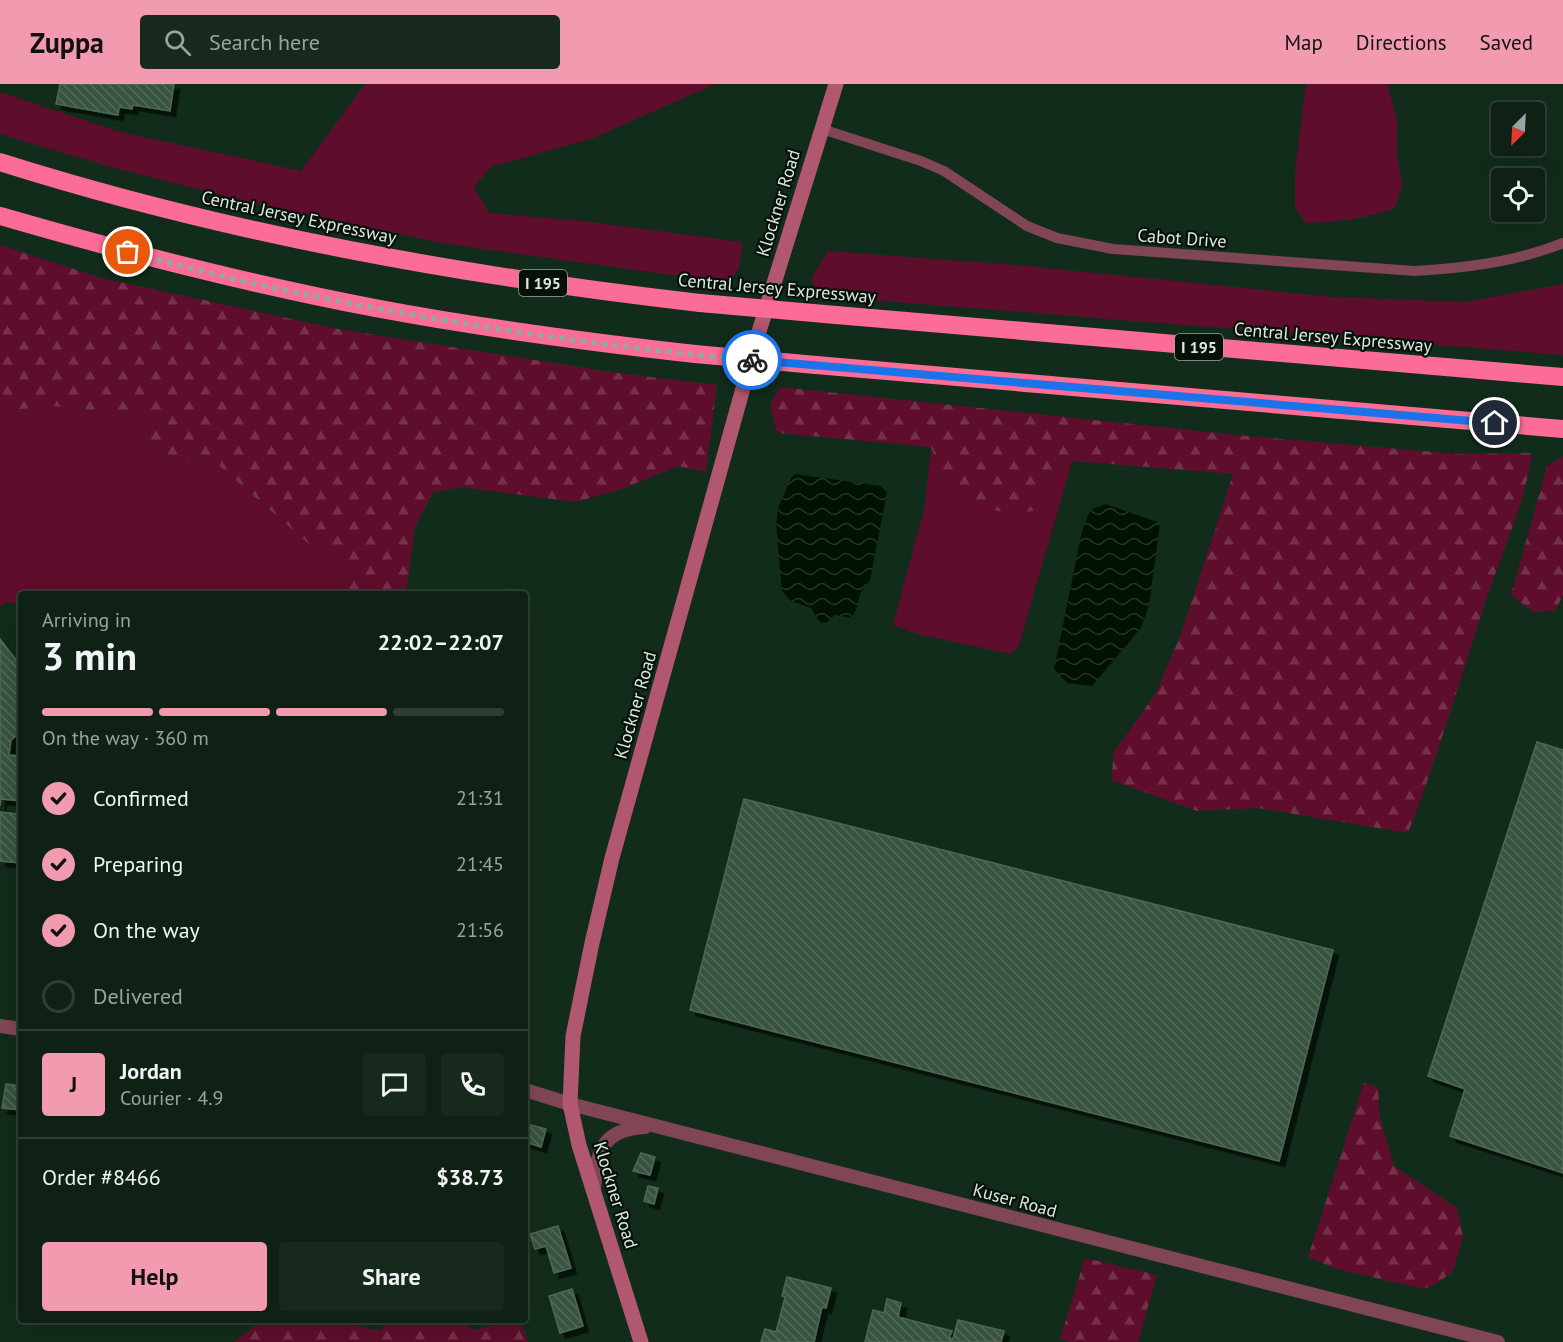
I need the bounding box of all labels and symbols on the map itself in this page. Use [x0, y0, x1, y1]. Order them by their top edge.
north arrow [1491, 102, 1545, 156]
street label: Klockner Road [751, 147, 805, 259]
street label: Central Jersey Expressway [199, 185, 399, 249]
street label: Cabot Drive [1137, 223, 1227, 253]
pin [102, 226, 153, 277]
street label: Central Jersey Expressway [677, 268, 878, 308]
road number: I 195 [519, 270, 567, 296]
street label: Central Jersey Expressway [1233, 317, 1434, 357]
courier [722, 330, 782, 390]
road number: I 195 [1175, 334, 1223, 360]
pin [1469, 397, 1520, 448]
street label: Klockner Road [609, 649, 661, 761]
street label: Klockner Road [589, 1139, 643, 1251]
street label: Kuser Road [971, 1178, 1059, 1222]

